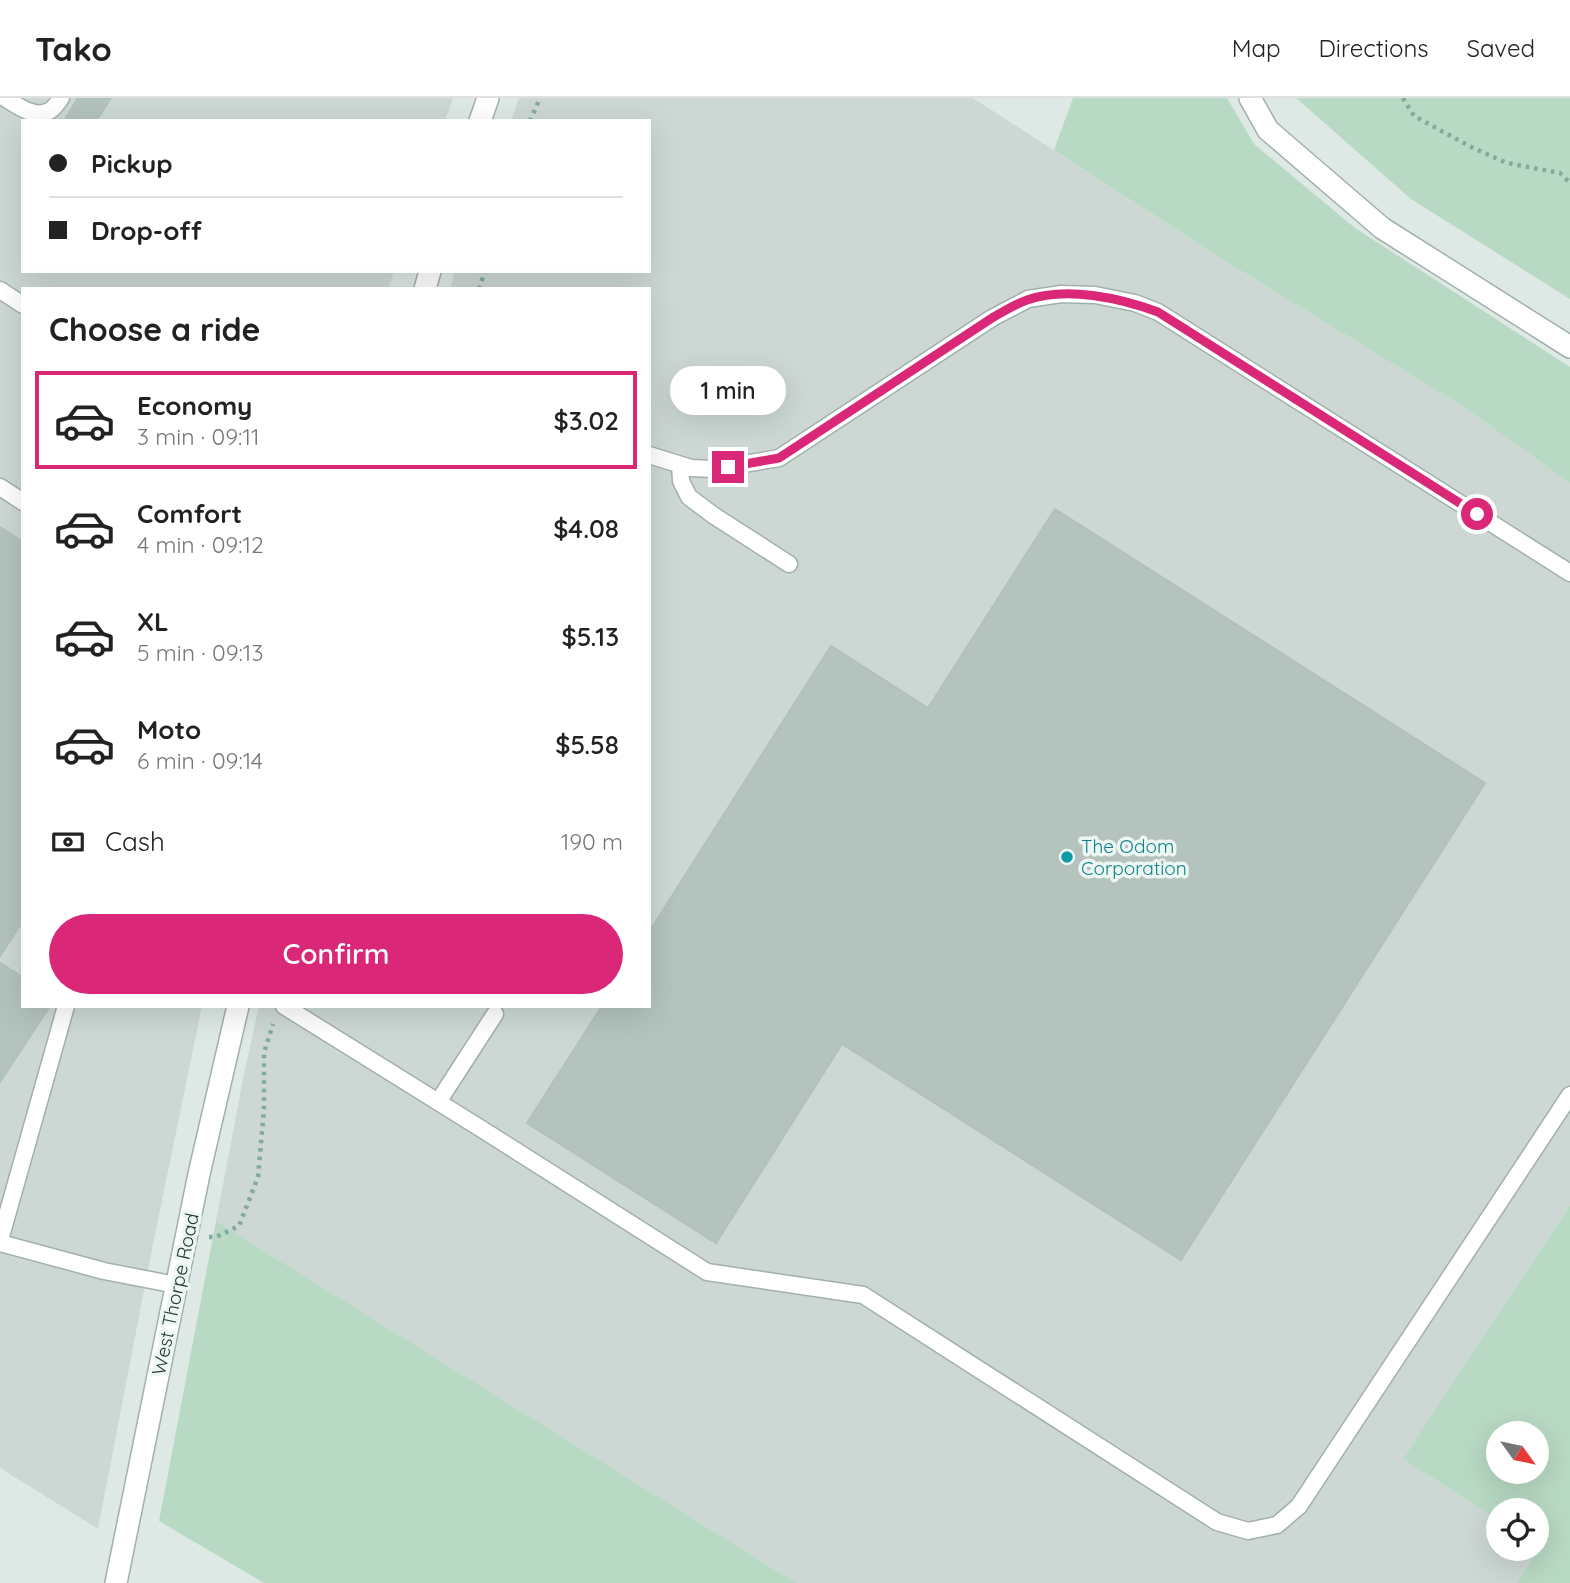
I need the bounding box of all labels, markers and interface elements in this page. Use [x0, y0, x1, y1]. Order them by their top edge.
text: Tako [35, 28, 112, 69]
text: Map [1232, 33, 1281, 63]
text: Directions [1319, 33, 1429, 63]
text: Saved [1467, 33, 1535, 63]
text: Pickup [91, 147, 173, 180]
text: Drop-off [91, 214, 202, 247]
text: Choose a ride [49, 309, 261, 349]
callout: 1 min [670, 366, 786, 414]
text: 1 min [700, 376, 756, 405]
icon: car [53, 389, 116, 452]
text: Economy [137, 389, 252, 422]
text: $3.02 [554, 404, 619, 437]
text: 3 min · 09:11 [137, 422, 259, 451]
route end [712, 451, 744, 483]
icon: car [53, 497, 116, 560]
text: Comfort [137, 497, 242, 530]
route start [1461, 498, 1493, 530]
text: $4.08 [553, 512, 619, 545]
text: 4 min · 09:12 [137, 530, 264, 559]
icon: car [53, 605, 116, 668]
text: XL [137, 605, 169, 638]
text: $5.13 [562, 620, 619, 653]
text: 5 min · 09:13 [137, 638, 263, 667]
icon: car [53, 713, 116, 776]
text: Moto [137, 713, 201, 746]
text: $5.58 [555, 728, 619, 761]
text: 6 min · 09:14 [137, 746, 263, 775]
icon: cash [49, 823, 87, 861]
text: Cash [105, 825, 165, 858]
text: 190 m [561, 827, 623, 856]
place label: The Odom Corporation [1081, 834, 1187, 880]
marker: The Odom Corporation [1059, 849, 1075, 865]
button: Confirm [49, 914, 623, 994]
street label: West Thorpe Road [146, 1211, 204, 1377]
north arrow [1486, 1421, 1549, 1484]
map controls [1486, 1421, 1549, 1561]
button: locate [1486, 1498, 1549, 1561]

